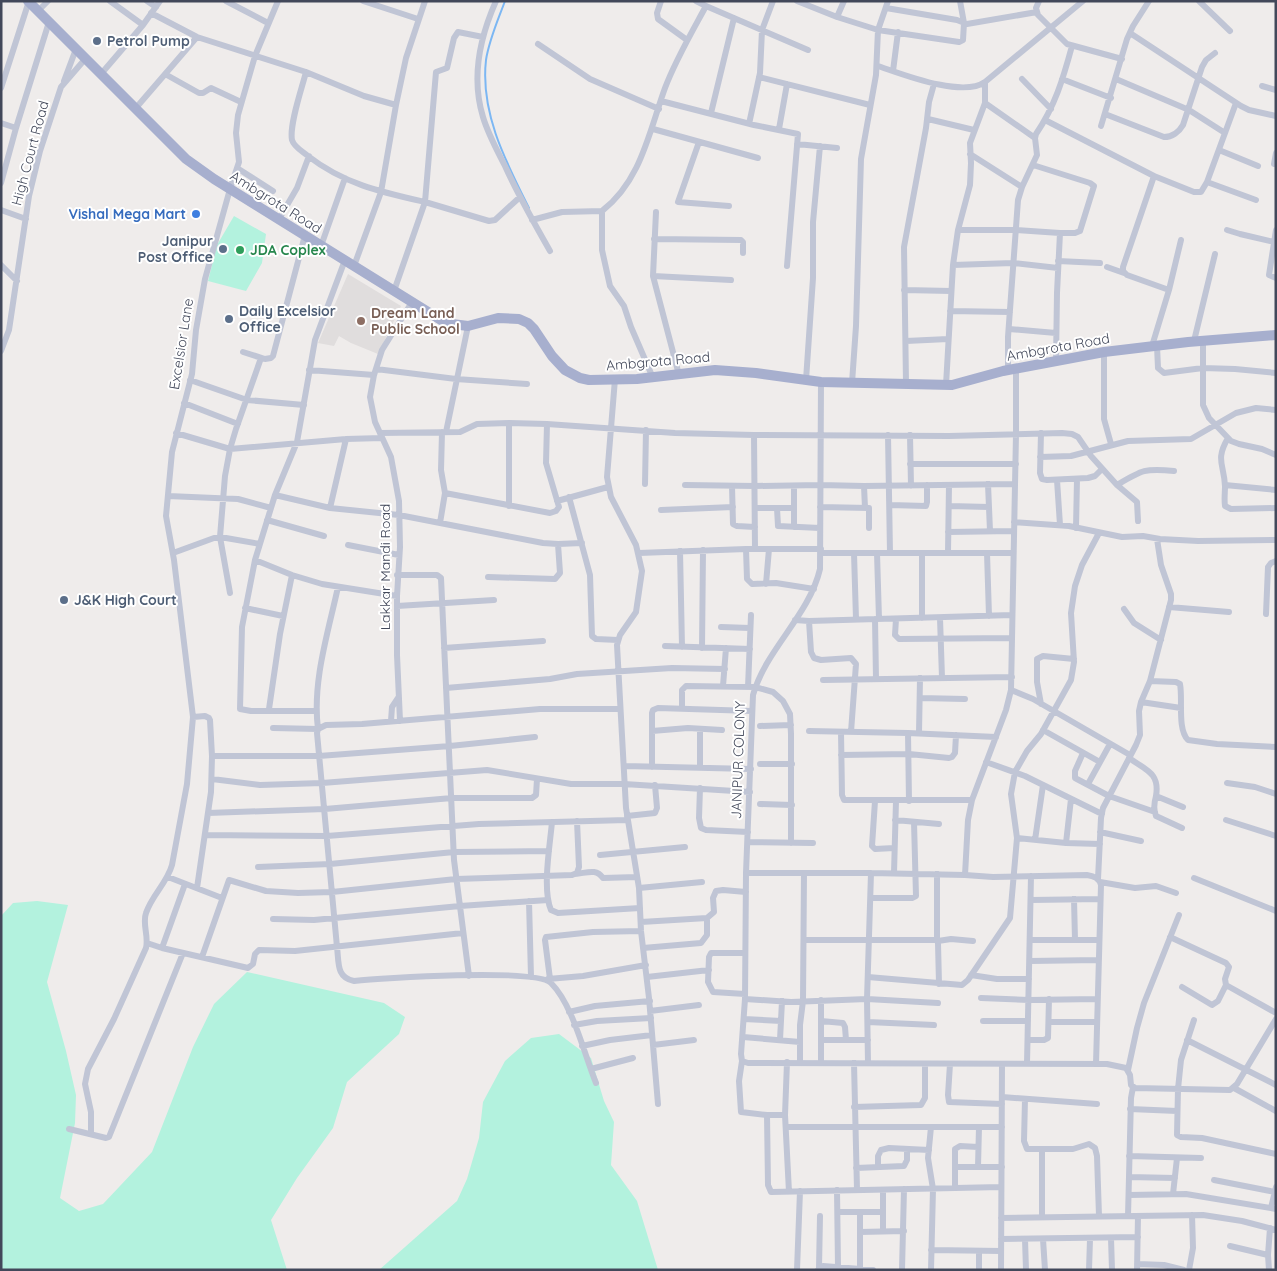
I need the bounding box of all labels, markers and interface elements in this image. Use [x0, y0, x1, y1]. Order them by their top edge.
place label: Petrol Pump [107, 32, 190, 50]
marker: Petrol Pump [91, 35, 103, 47]
street label: High Court Road [7, 99, 53, 207]
street label: Ambgrota Road [227, 167, 325, 237]
place label: Vishal Mega Mart [68, 205, 186, 223]
marker: Vishal Mega Mart [190, 208, 202, 220]
place label: Janipur Post Office [138, 232, 213, 266]
place label: JDA Coplex [250, 241, 326, 259]
marker: Janipur Post Office [217, 243, 229, 255]
marker: JDA Coplex [234, 244, 246, 256]
street label: Excelsior Lane [165, 297, 197, 391]
place label: Daily Excelsior Office [239, 302, 336, 336]
place label: Dream Land Public School [371, 304, 460, 338]
marker: Daily Excelsior Office [223, 313, 235, 325]
marker: Dream Land Public School [355, 315, 367, 327]
street label: Ambgrota Road [1005, 329, 1111, 365]
street label: Ambgrota Road [605, 347, 711, 375]
street label: Lakkar Mandi Road [376, 504, 394, 630]
place label: J&K High Court [74, 591, 177, 609]
marker: J&K High Court [58, 594, 70, 606]
street label: JANIPUR COLONY [727, 701, 749, 819]

